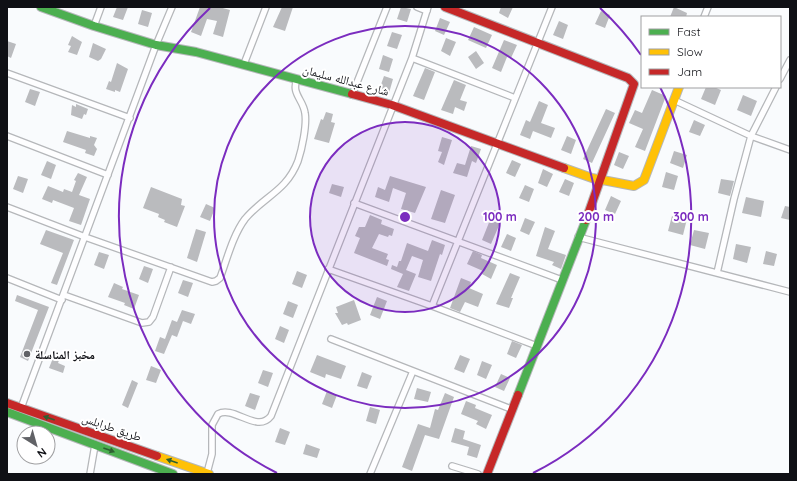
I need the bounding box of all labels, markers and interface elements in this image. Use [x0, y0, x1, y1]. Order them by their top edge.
legend [641, 16, 781, 88]
text: Fast [677, 24, 701, 39]
text: Slow [677, 44, 703, 59]
street label: شارع عبدالله سليمان [301, 61, 391, 100]
text: Jam [677, 64, 702, 79]
text: 100 m [483, 209, 517, 224]
text: 200 m [578, 209, 614, 224]
text: 300 m [673, 209, 709, 224]
centre of rings [398, 210, 412, 224]
place label: مخبز المناسلة [35, 347, 95, 362]
marker: مخبز المناسلة [22, 349, 32, 359]
street label: طريق طرابلس [80, 410, 144, 445]
one-way arrow [43, 415, 55, 421]
north arrow [16, 425, 56, 465]
text: N [35, 445, 49, 461]
one-way arrow [104, 448, 116, 454]
one-way arrow [166, 458, 178, 464]

